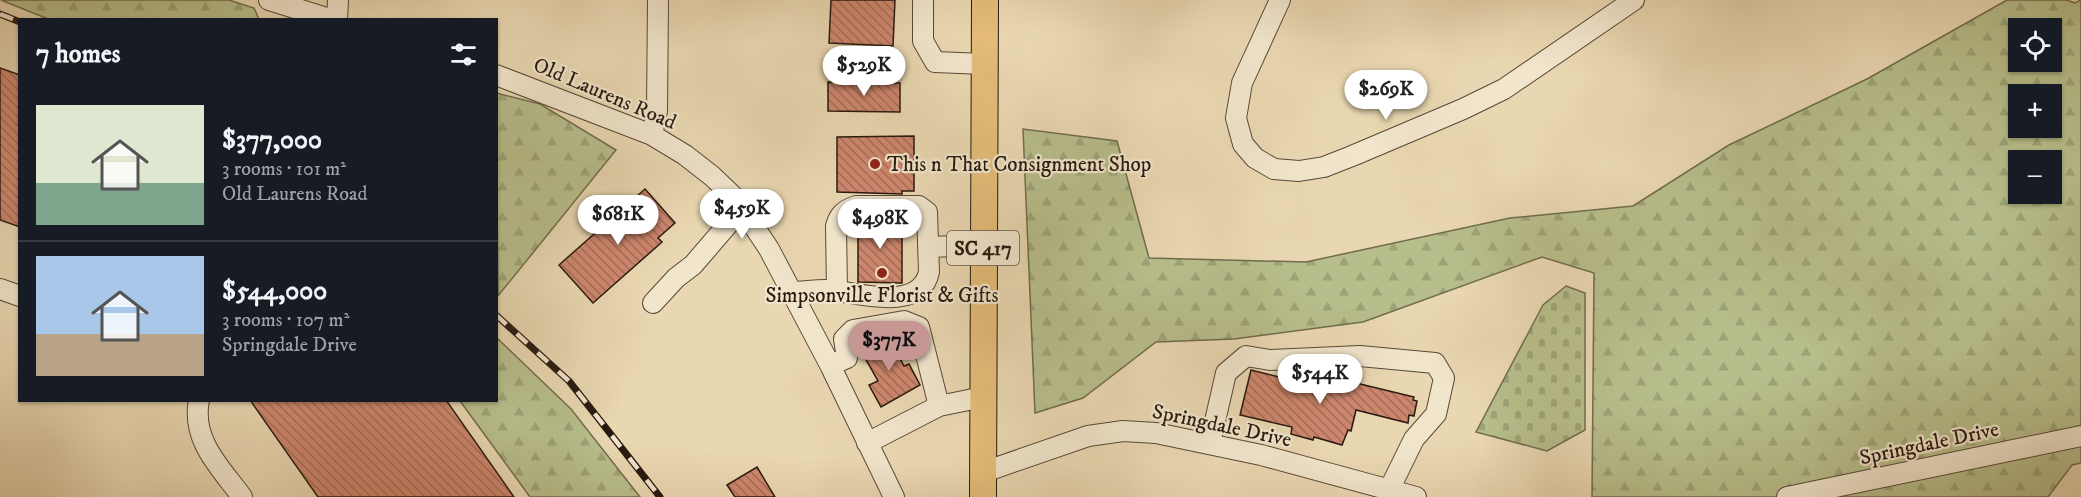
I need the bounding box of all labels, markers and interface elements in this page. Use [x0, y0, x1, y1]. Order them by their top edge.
map controls [2008, 18, 2062, 204]
button: locate [2008, 18, 2062, 72]
text: 7 homes [36, 38, 120, 71]
icon: filters [447, 38, 480, 71]
pin: $529K [822, 46, 906, 97]
street label: Old Laurens Road [529, 52, 680, 136]
text: $529K [837, 53, 891, 78]
pin: $269K [1344, 70, 1428, 121]
text: $269K [1358, 77, 1414, 102]
button: + [2008, 84, 2062, 138]
text: $377,000 [222, 124, 322, 157]
icon: home [84, 129, 156, 201]
button: − [2008, 150, 2062, 204]
place label: This n That Consignment Shop [887, 152, 1151, 178]
text: 3 rooms · 101 m² [222, 157, 346, 182]
marker: This n That Consignment Shop [868, 157, 882, 171]
text: Old Laurens Road [222, 182, 367, 207]
pin: $459K [700, 189, 784, 240]
pin: $681K [576, 195, 660, 246]
text: $459K [714, 196, 770, 221]
pin: $498K [838, 199, 922, 250]
text: $681K [592, 202, 644, 227]
text: $498K [852, 206, 908, 231]
road number: SC 417 [947, 231, 1019, 265]
marker: Simpsonville Florist & Gifts [875, 266, 889, 280]
text: $544,000 [222, 275, 327, 308]
icon: home [84, 280, 156, 352]
place label: Simpsonville Florist & Gifts [765, 283, 999, 309]
text: 3 rooms · 107 m² [222, 308, 350, 333]
pin: $377K [847, 321, 931, 372]
text: $377K [862, 328, 916, 353]
text: Springdale Drive [222, 333, 357, 358]
pin: $544K [1278, 354, 1362, 405]
text: $544K [1292, 361, 1348, 386]
street label: Springdale Drive [1150, 399, 1294, 453]
street label: Springdale Drive [1857, 416, 2001, 471]

